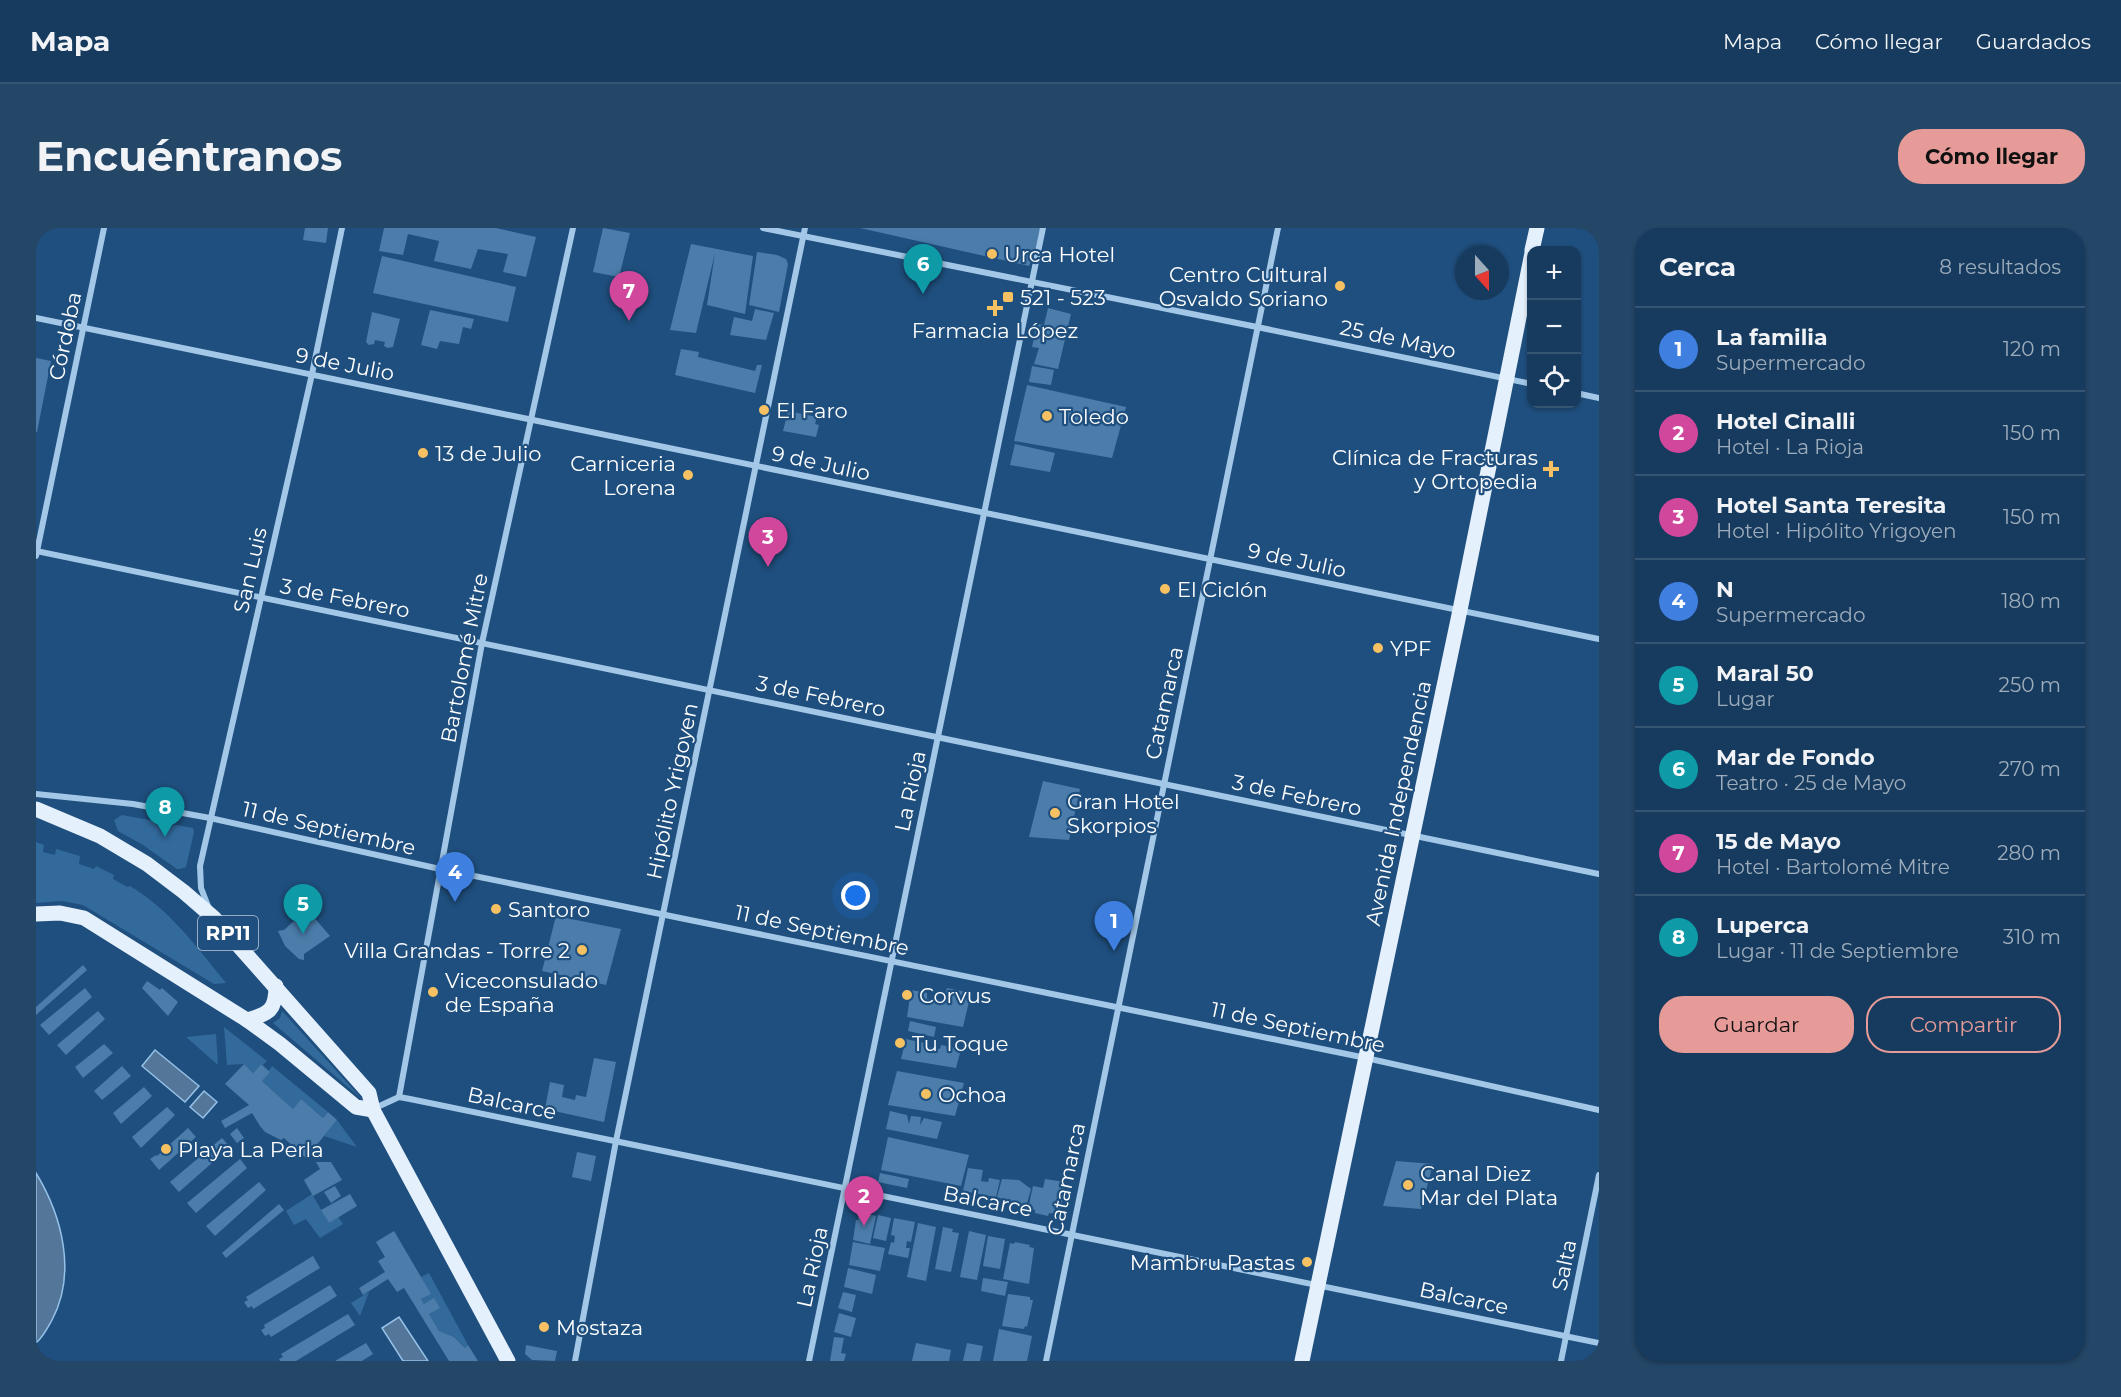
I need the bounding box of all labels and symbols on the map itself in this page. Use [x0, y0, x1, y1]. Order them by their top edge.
place label: Urca Hotel [1004, 242, 1115, 267]
pin: 6 [904, 244, 942, 294]
north arrow [1455, 246, 1509, 300]
marker: Urca Hotel [985, 247, 999, 261]
place label: Centro Cultural Osvaldo Soriano [1159, 262, 1328, 311]
pin: 7 [610, 272, 648, 321]
marker: Centro Cultural Osvaldo Soriano [1333, 279, 1347, 293]
place label: 521 - 523 [1020, 285, 1106, 310]
street label: Córdoba [43, 290, 87, 382]
marker: 521 - 523 [1001, 290, 1015, 304]
marker: Farmacia López [988, 301, 1002, 315]
street label: 25 de Mayo [1338, 315, 1458, 363]
place label: Farmacia López [912, 318, 1078, 343]
street label: 9 de Julio [294, 342, 396, 386]
place label: El Faro [776, 398, 848, 423]
marker: El Faro [757, 403, 771, 417]
place label: Toledo [1059, 404, 1129, 429]
marker: Toledo [1040, 409, 1054, 423]
street label: 9 de Julio [770, 440, 872, 486]
place label: 13 de Julio [435, 441, 541, 466]
place label: Clínica de Fracturas y Ortopedia [1332, 445, 1538, 494]
marker: 13 de Julio [416, 446, 430, 460]
place label: Carniceria Lorena [570, 451, 676, 500]
marker: Clínica de Fracturas y Ortopedia [1542, 460, 1560, 478]
marker: Carniceria Lorena [681, 468, 695, 482]
pin: 3 [748, 518, 788, 567]
street label: San Luis [228, 525, 272, 615]
street label: 9 de Julio [1246, 537, 1348, 583]
street label: Bartolomé Mitre [435, 571, 493, 745]
street label: 3 de Febrero [278, 573, 412, 623]
place label: El Ciclón [1177, 577, 1267, 602]
marker: El Ciclón [1158, 582, 1172, 596]
place label: YPF [1390, 636, 1431, 661]
marker: YPF [1371, 641, 1385, 655]
street label: Catamarca [1140, 644, 1188, 762]
street label: 3 de Febrero [754, 670, 888, 722]
street label: Avenida Independencia [1360, 678, 1436, 928]
street label: Hipólito Yrigoyen [641, 701, 703, 881]
street label: La Rioja [889, 748, 931, 834]
street label: 3 de Febrero [1230, 769, 1364, 821]
pin: 8 [146, 788, 184, 837]
place label: Gran Hotel Skorpios [1067, 789, 1180, 838]
street label: 11 de Septiembre [240, 796, 418, 860]
marker: Gran Hotel Skorpios [1048, 806, 1062, 820]
pin: 4 [436, 852, 474, 902]
your location [841, 881, 870, 910]
pin: 5 [284, 884, 322, 934]
place label: Santoro [508, 897, 590, 922]
street label: 11 de Septiembre [733, 899, 911, 961]
marker: Santoro [489, 902, 503, 916]
pin: 1 [1094, 902, 1134, 951]
road number: RP11 [198, 916, 258, 950]
place label: Villa Grandas - Torre 2 [344, 938, 570, 963]
marker: Villa Grandas - Torre 2 [575, 943, 589, 957]
place label: Viceconsulado de España [445, 968, 598, 1017]
place label: Corvus [919, 983, 991, 1008]
marker: Viceconsulado de España [426, 985, 440, 999]
marker: Corvus [900, 988, 914, 1002]
street label: 11 de Septiembre [1209, 996, 1387, 1058]
place label: Tu Toque [912, 1031, 1008, 1056]
marker: Tu Toque [893, 1036, 907, 1050]
street label: Balcarce [465, 1081, 559, 1125]
place label: Ochoa [938, 1082, 1007, 1107]
marker: Ochoa [919, 1087, 933, 1101]
street label: Catamarca [1042, 1120, 1090, 1238]
place label: Playa La Perla [178, 1137, 324, 1162]
marker: Playa La Perla [159, 1142, 173, 1156]
place label: Canal Diez Mar del Plata [1420, 1161, 1558, 1210]
pin: 2 [844, 1176, 884, 1226]
marker: Canal Diez Mar del Plata [1401, 1178, 1415, 1192]
street label: Balcarce [941, 1180, 1035, 1222]
street label: La Rioja [791, 1224, 833, 1310]
street label: Salta [1546, 1237, 1582, 1293]
place label: Mambru Pastas [1130, 1250, 1295, 1275]
marker: Mambru Pastas [1300, 1255, 1314, 1269]
street label: Balcarce [1417, 1276, 1511, 1320]
place label: Mostaza [556, 1315, 643, 1340]
marker: Mostaza [537, 1320, 551, 1334]

